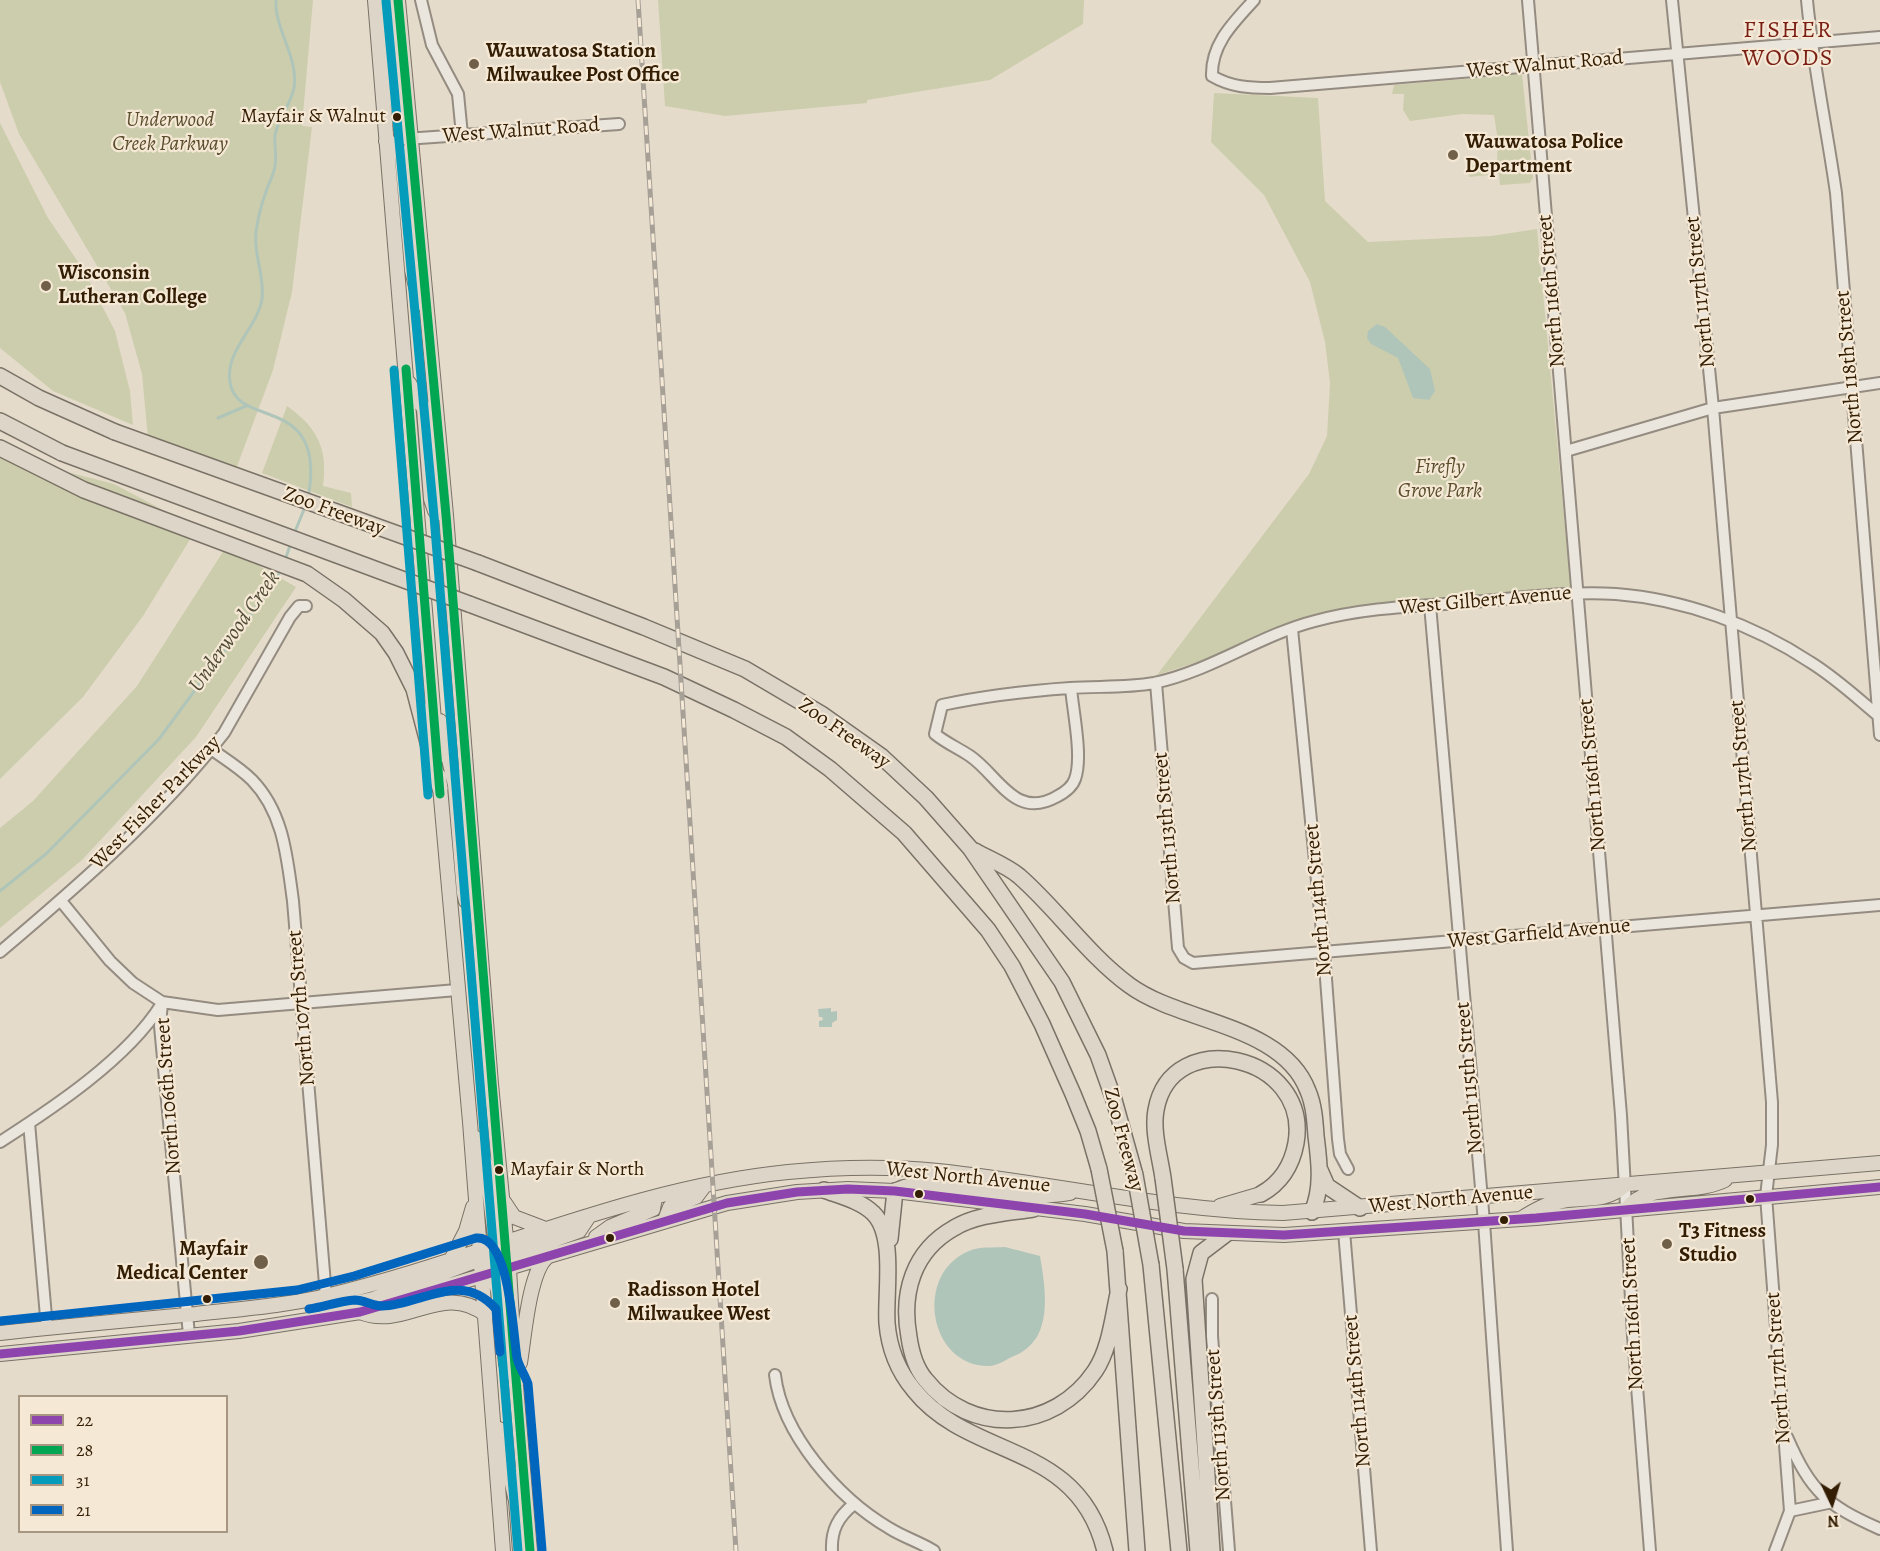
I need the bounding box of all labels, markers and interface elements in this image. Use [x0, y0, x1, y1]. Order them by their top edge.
district label: FISHER WOODS [1742, 17, 1834, 73]
place label: Wauwatosa Station Milwaukee Post Office [486, 39, 679, 89]
street label: West Walnut Road [1465, 46, 1625, 84]
marker: Wauwatosa Station Milwaukee Post Office [467, 57, 481, 71]
place label: Mayfair & Walnut [241, 105, 386, 129]
park label: Underwood Creek Parkway [112, 108, 228, 158]
marker: Mayfair & Walnut [391, 111, 403, 123]
street label: West Walnut Road [442, 113, 600, 149]
place label: Wauwatosa Police Department [1465, 130, 1623, 180]
marker: Wauwatosa Police Department [1446, 148, 1460, 162]
street label: North 116th Street [1533, 213, 1571, 369]
street label: North 117th Street [1680, 215, 1722, 369]
place label: Wisconsin Lutheran College [58, 261, 207, 311]
marker: Wisconsin Lutheran College [39, 279, 53, 293]
street label: North 118th Street [1831, 289, 1869, 445]
park label: Firefly Grove Park [1398, 455, 1482, 505]
street label: Zoo Freeway [280, 482, 388, 542]
water label: Underwood Creek [183, 566, 287, 698]
street label: West Gilbert Avenue [1398, 581, 1572, 621]
street label: Zoo Freeway [793, 693, 895, 775]
street label: North 116th Street [1574, 697, 1612, 853]
street label: North 117th Street [1725, 699, 1763, 853]
street label: West Fisher Parkway [85, 731, 227, 875]
street label: North 113th Street [1149, 751, 1187, 905]
street label: North 114th Street [1300, 823, 1338, 977]
street label: West Garfield Avenue [1447, 913, 1631, 955]
street label: North 107th Street [283, 929, 321, 1087]
street label: North 115th Street [1451, 1001, 1489, 1155]
street label: North 106th Street [151, 1017, 187, 1175]
street label: Zoo Freeway [1097, 1085, 1149, 1195]
street label: West North Avenue [885, 1157, 1051, 1199]
place label: Mayfair & North [510, 1158, 644, 1182]
marker: Mayfair & North [493, 1164, 505, 1176]
street label: West North Avenue [1368, 1180, 1534, 1220]
unlabelled marker [913, 1188, 925, 1200]
unlabelled marker [1744, 1193, 1756, 1205]
unlabelled marker [1498, 1214, 1510, 1226]
place label: T3 Fitness Studio [1679, 1219, 1766, 1269]
unlabelled marker [604, 1232, 616, 1244]
place label: Mayfair Medical Center [116, 1237, 248, 1287]
street label: North 116th Street [1616, 1237, 1650, 1391]
marker: T3 Fitness Studio [1660, 1237, 1674, 1251]
marker: Mayfair Medical Center [252, 1253, 270, 1271]
place label: Radisson Hotel Milwaukee West [627, 1278, 771, 1328]
street label: North 117th Street [1761, 1291, 1797, 1445]
unlabelled marker [201, 1293, 213, 1305]
marker: Radisson Hotel Milwaukee West [608, 1296, 622, 1310]
street label: North 114th Street [1339, 1314, 1377, 1468]
street label: North 113th Street [1201, 1348, 1237, 1502]
legend [18, 1395, 228, 1533]
text: 22 [76, 1408, 93, 1432]
text: 28 [76, 1438, 93, 1462]
text: 31 [76, 1468, 90, 1492]
north arrow [1802, 1473, 1862, 1533]
text: 21 [76, 1498, 91, 1522]
text: N [1827, 1510, 1840, 1532]

